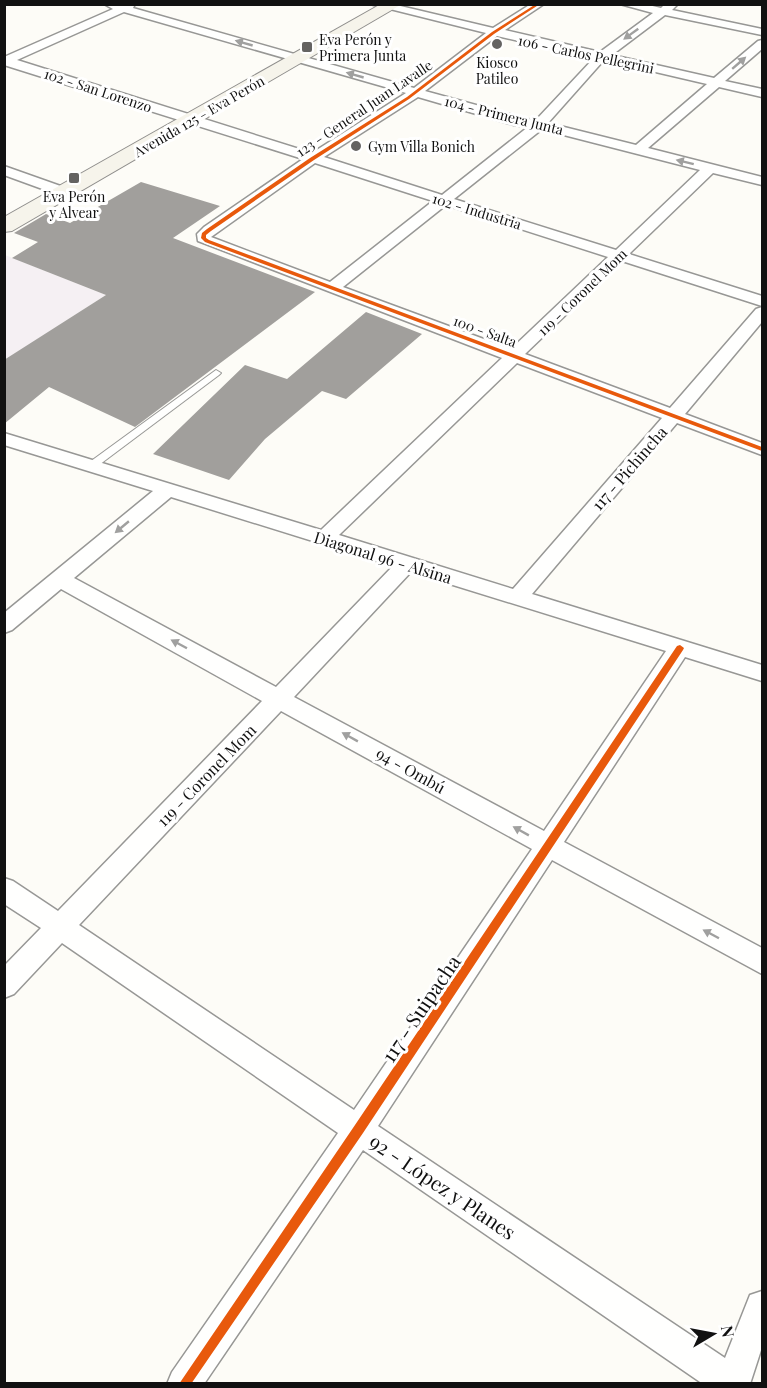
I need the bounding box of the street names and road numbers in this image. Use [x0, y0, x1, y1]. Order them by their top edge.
street label: 106 - Carlos Pellegrini [516, 30, 656, 78]
street label: 123 - General Juan Lavalle [292, 55, 436, 161]
street label: 102 - San Lorenzo [42, 64, 155, 116]
street label: Avenida 125 - Eva Perón [129, 71, 268, 162]
street label: 104 - Primera Junta [443, 91, 565, 139]
street label: 102 - Industria [430, 188, 524, 234]
street label: 119 - Coronel Mom [533, 244, 631, 340]
street label: 100 - Salta [451, 311, 519, 351]
street label: 117 - Pichincha [587, 422, 671, 514]
street label: Diagonal 96 - Alsina [311, 526, 455, 588]
street label: 119 - Coronel Mom [152, 719, 260, 831]
street label: 94 - Ombú [373, 742, 449, 798]
street label: 117 - Suipacha [374, 949, 466, 1067]
street label: 92 - López y Planes [365, 1127, 521, 1245]

